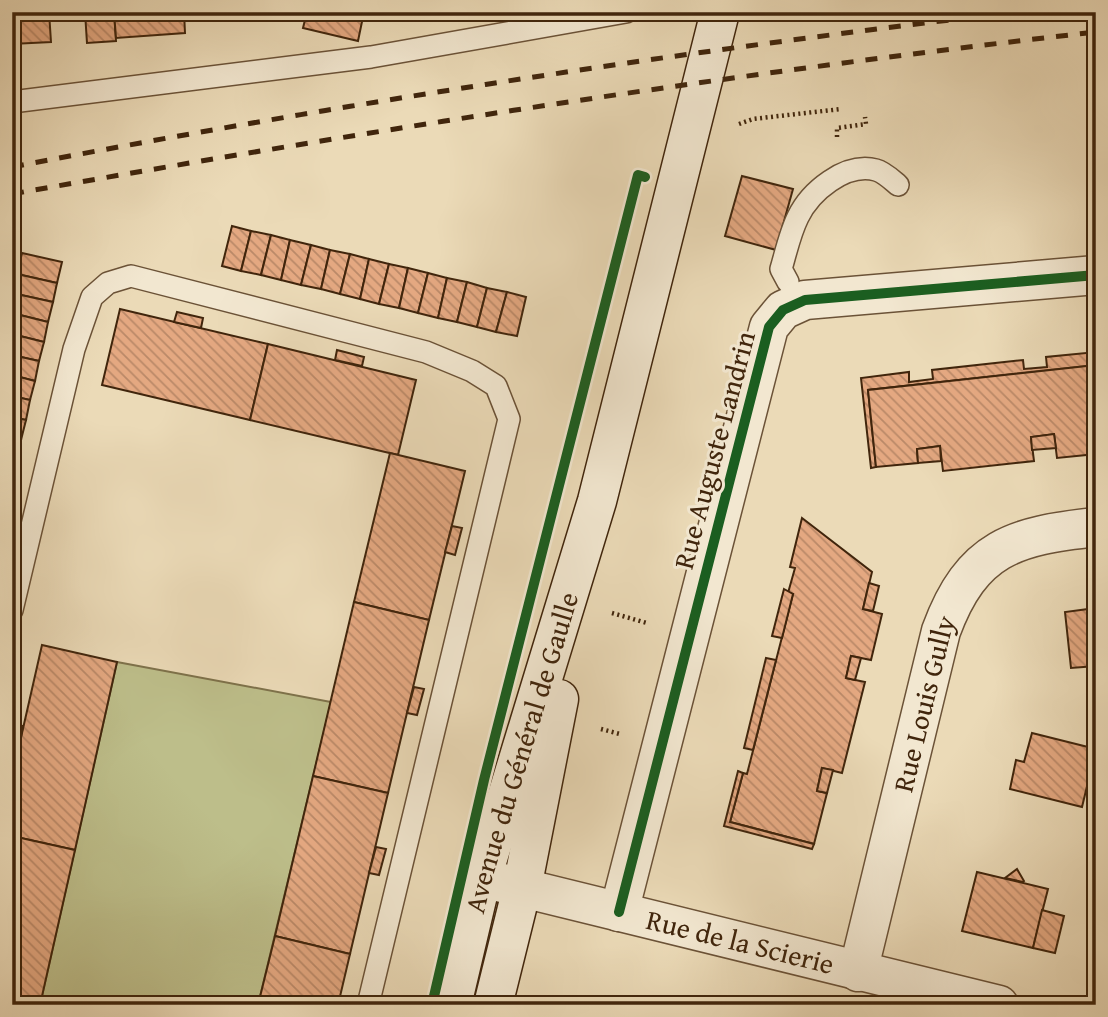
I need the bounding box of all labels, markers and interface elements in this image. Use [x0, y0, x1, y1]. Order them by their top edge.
street label: Rue Auguste Landrin [662, 326, 765, 573]
street label: Avenue du Général de Gaulle [453, 587, 588, 917]
street label: Rue Louis Gully [882, 609, 965, 796]
street label: Rue de la Scierie [642, 898, 838, 984]

